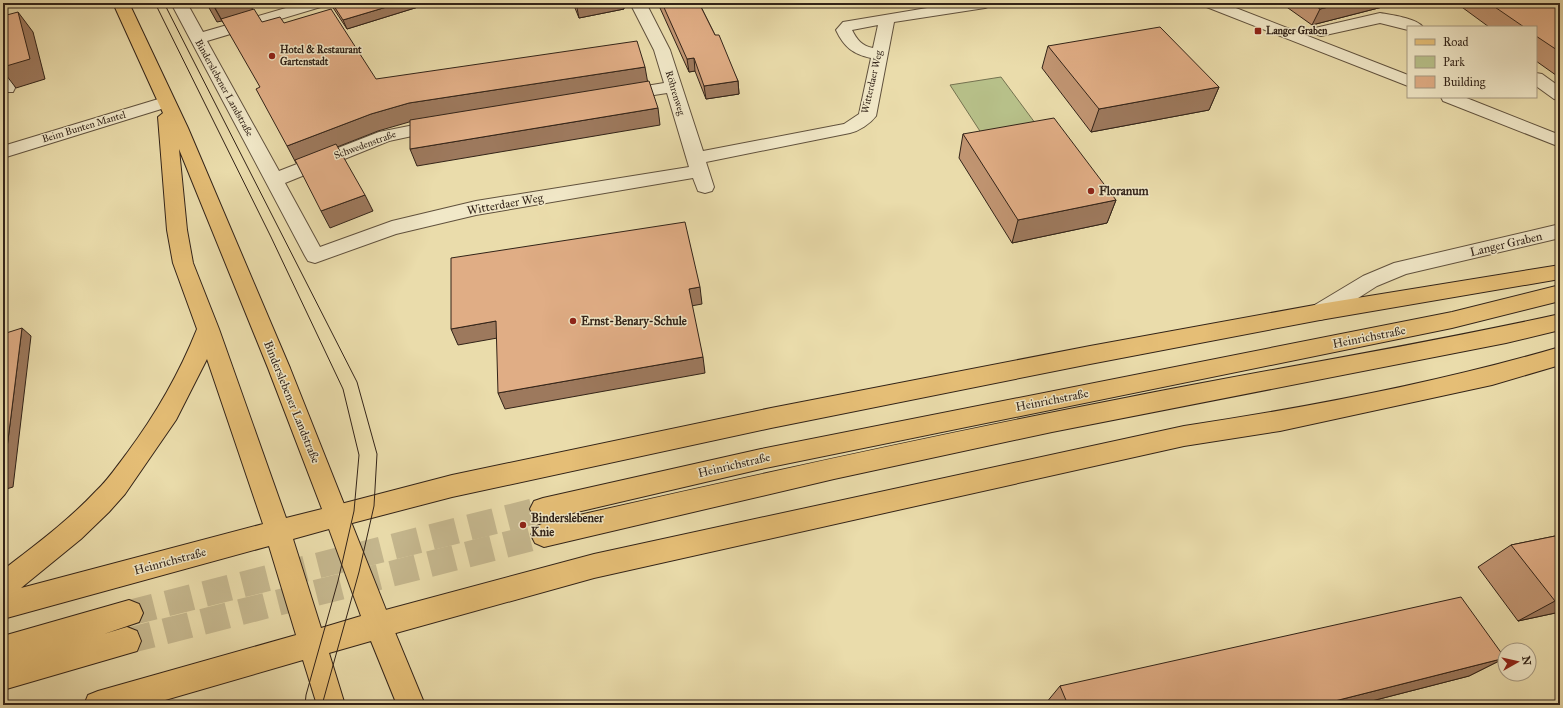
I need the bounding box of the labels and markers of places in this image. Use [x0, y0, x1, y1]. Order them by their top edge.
place label: Langer Graben [1266, 25, 1328, 37]
marker: Langer Graben [1253, 26, 1263, 36]
place label: Hotel & Restaurant Gartenstadt [280, 44, 362, 68]
marker: Hotel & Restaurant Gartenstadt [267, 51, 277, 61]
place label: Floranum [1099, 184, 1150, 198]
marker: Floranum [1086, 186, 1096, 196]
place label: Ernst-Benary-Schule [581, 314, 687, 329]
marker: Ernst-Benary-Schule [568, 316, 578, 326]
place label: Binderslebener Knie [531, 511, 604, 539]
marker: Binderslebener Knie [518, 520, 528, 530]

